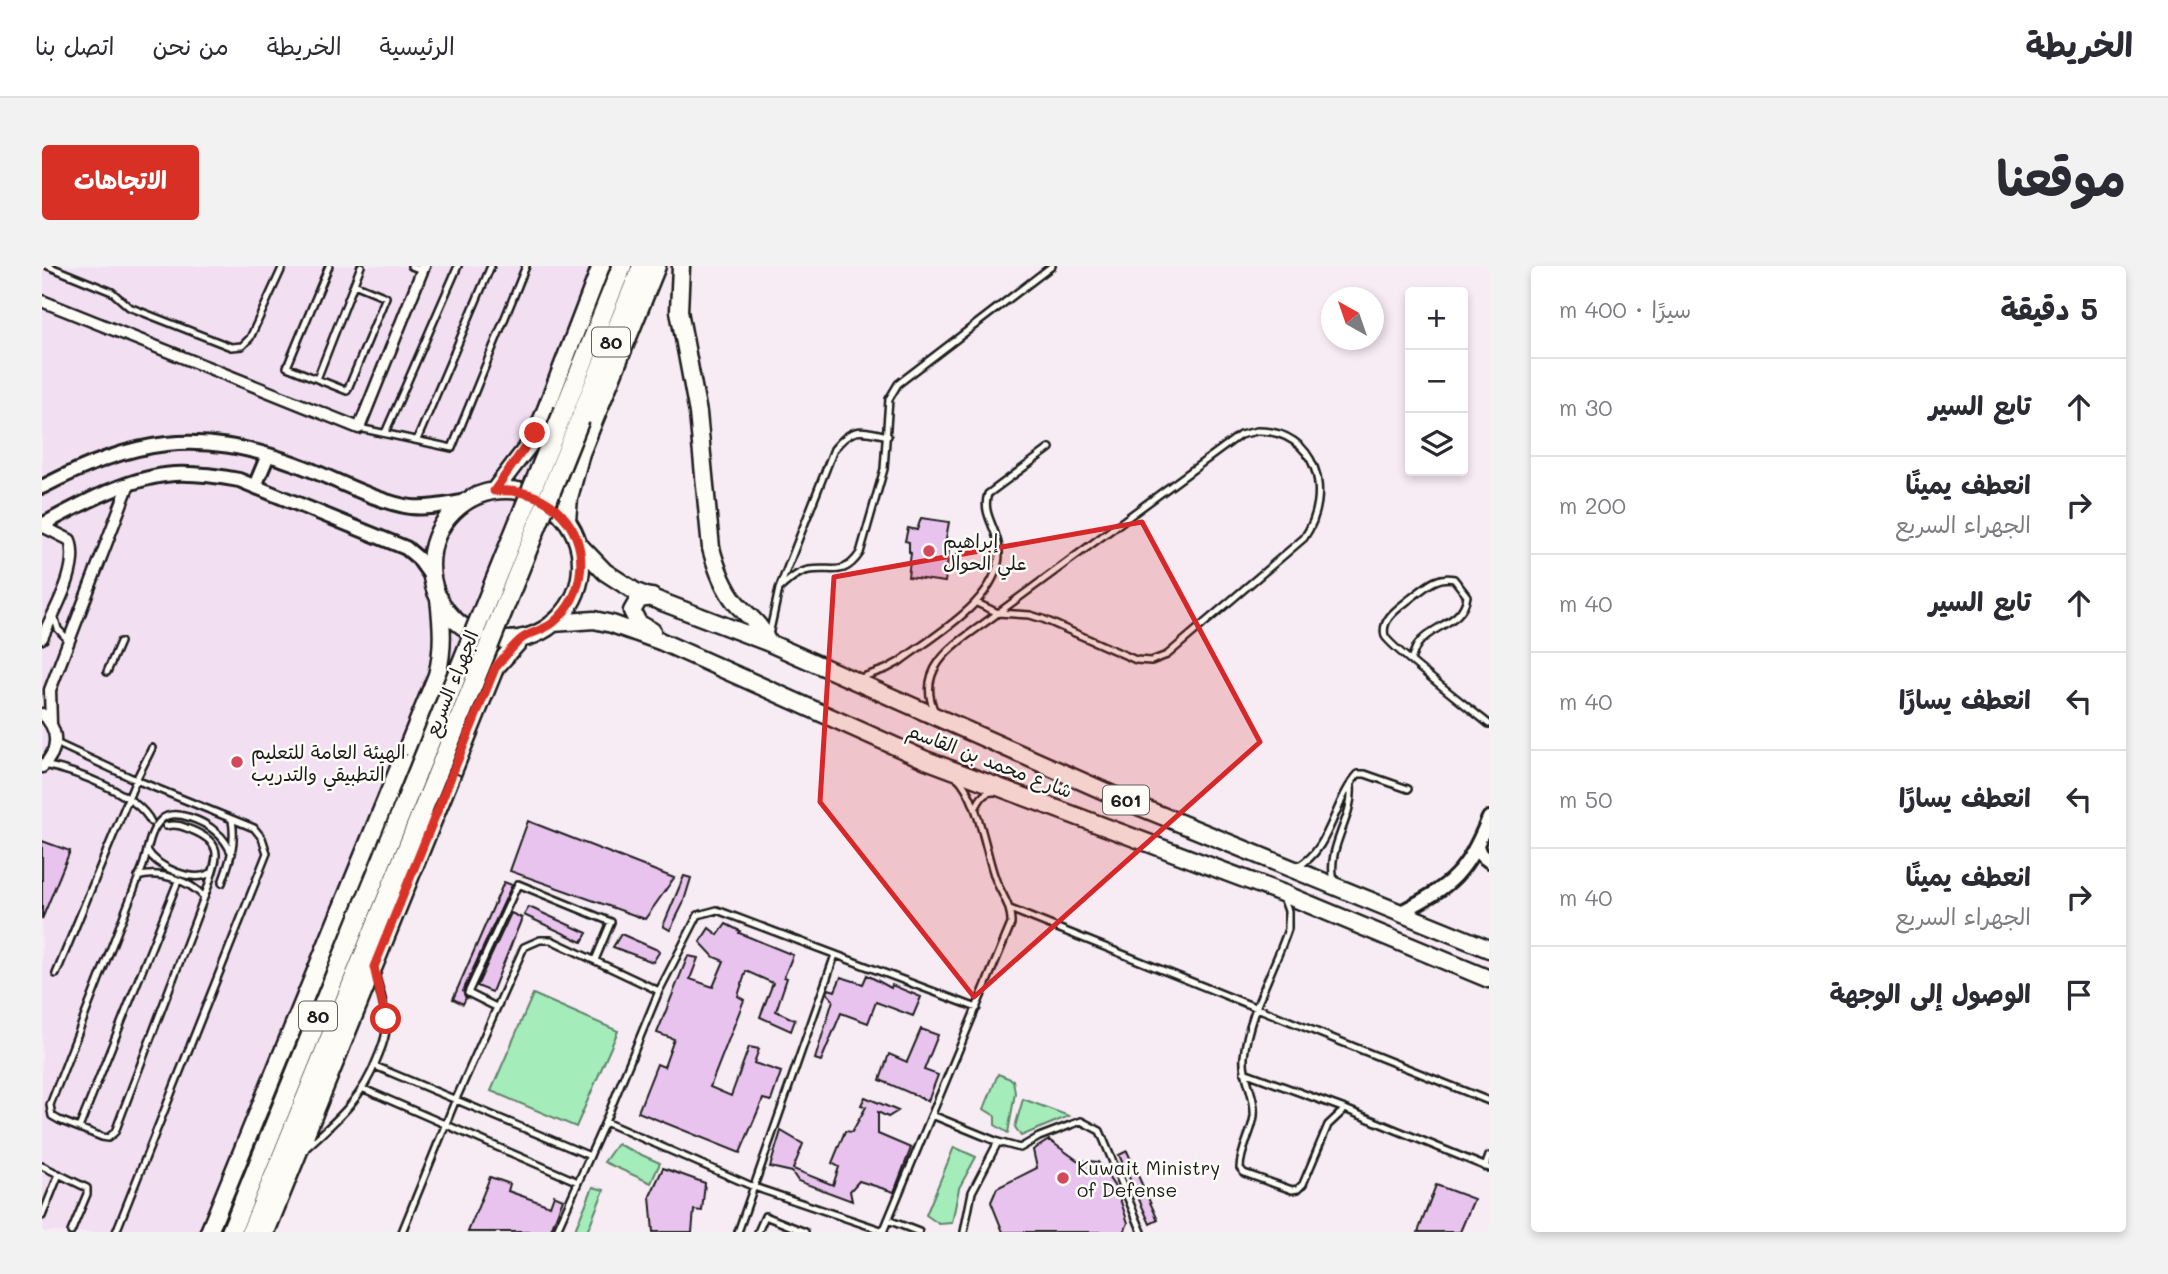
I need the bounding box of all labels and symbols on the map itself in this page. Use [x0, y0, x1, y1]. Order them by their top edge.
north arrow [1321, 287, 1384, 350]
road number: 80 [592, 328, 630, 356]
route end [519, 417, 550, 448]
place label: إبراهيم علي الحوال [943, 528, 1027, 580]
marker: إبراهيم علي الحوال [921, 543, 937, 559]
street label: الجهراء السريع [418, 626, 486, 741]
street label: شارع محمد بن القاسم [903, 717, 1076, 806]
place label: الهيئة العامة للتعليم التطبيقي والتدريب [251, 739, 406, 791]
marker: الهيئة العامة للتعليم التطبيقي والتدريب [229, 754, 245, 770]
road number: 601 [1103, 786, 1149, 814]
road number: 80 [299, 1002, 337, 1030]
route start [370, 1003, 401, 1034]
place label: Kuwait Ministry of Defense [1077, 1155, 1220, 1202]
marker: Kuwait Ministry of Defense [1055, 1170, 1071, 1186]

